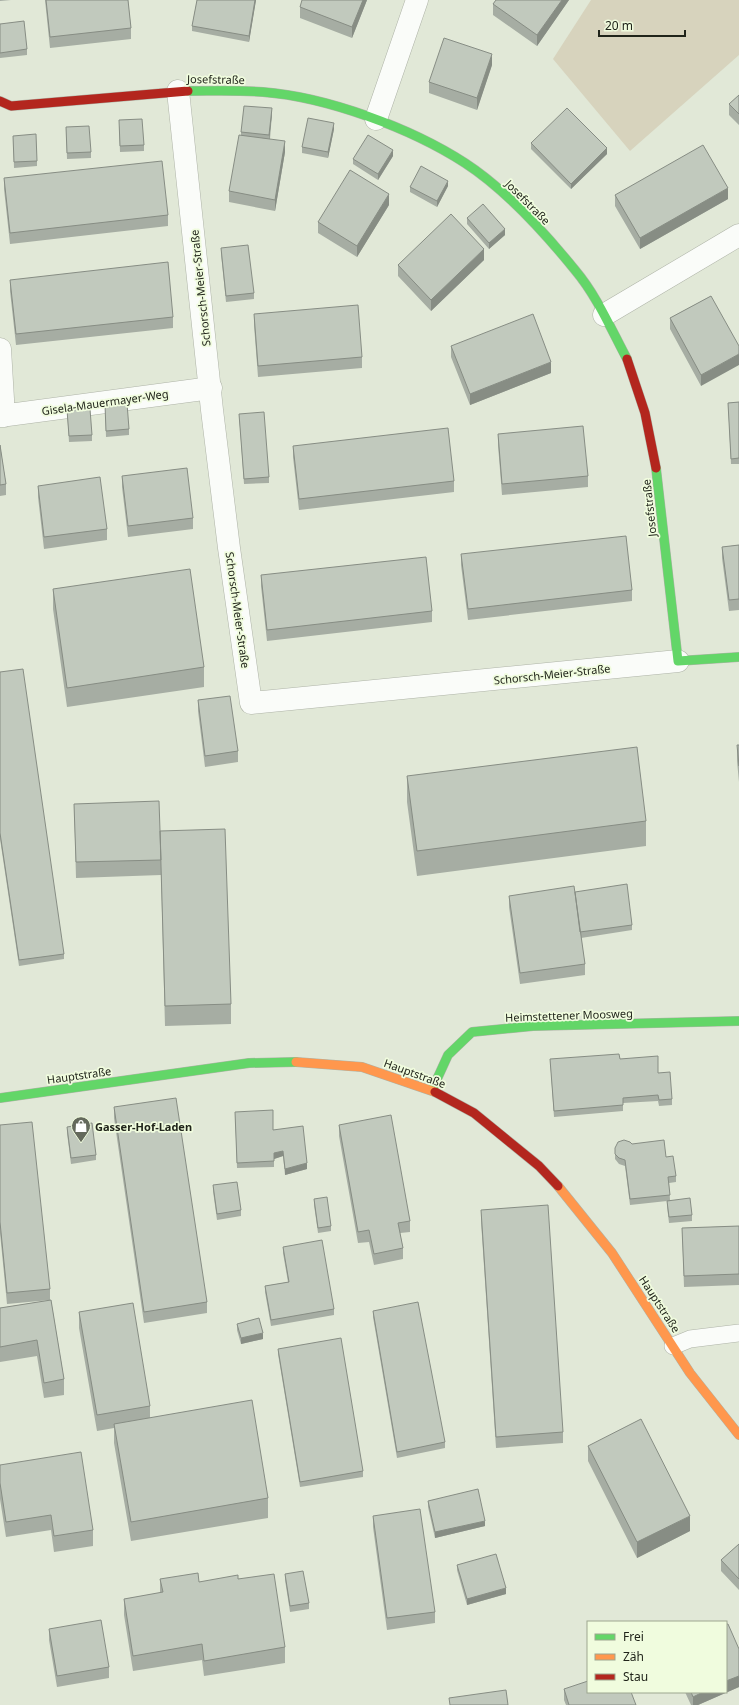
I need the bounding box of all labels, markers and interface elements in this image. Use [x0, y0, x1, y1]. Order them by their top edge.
scale bar [599, 12, 685, 38]
text: 20 m [605, 17, 633, 34]
street label: Josefstraße [186, 71, 245, 87]
street label: Josefstraße [502, 176, 554, 228]
street label: Schorsch-Meier-Straße [186, 229, 214, 347]
street label: Gisela-Mauermayer-Weg [41, 386, 169, 418]
street label: Josefstraße [639, 478, 660, 539]
street label: Schorsch-Meier-Straße [222, 551, 254, 669]
street label: Schorsch-Meier-Straße [493, 660, 611, 688]
street label: Heimstettener Moosweg [505, 1005, 633, 1025]
street label: Hauptstraße [382, 1055, 448, 1091]
street label: Hauptstraße [46, 1063, 112, 1087]
shop icon: Gasser-Hof-Laden [70, 1115, 92, 1143]
place label: Gasser-Hof-Laden [95, 1119, 192, 1134]
street label: Hauptstraße [636, 1273, 684, 1335]
legend [587, 1621, 727, 1693]
text: Frei [623, 1628, 644, 1645]
text: Zäh [623, 1648, 644, 1665]
text: Stau [623, 1668, 648, 1685]

